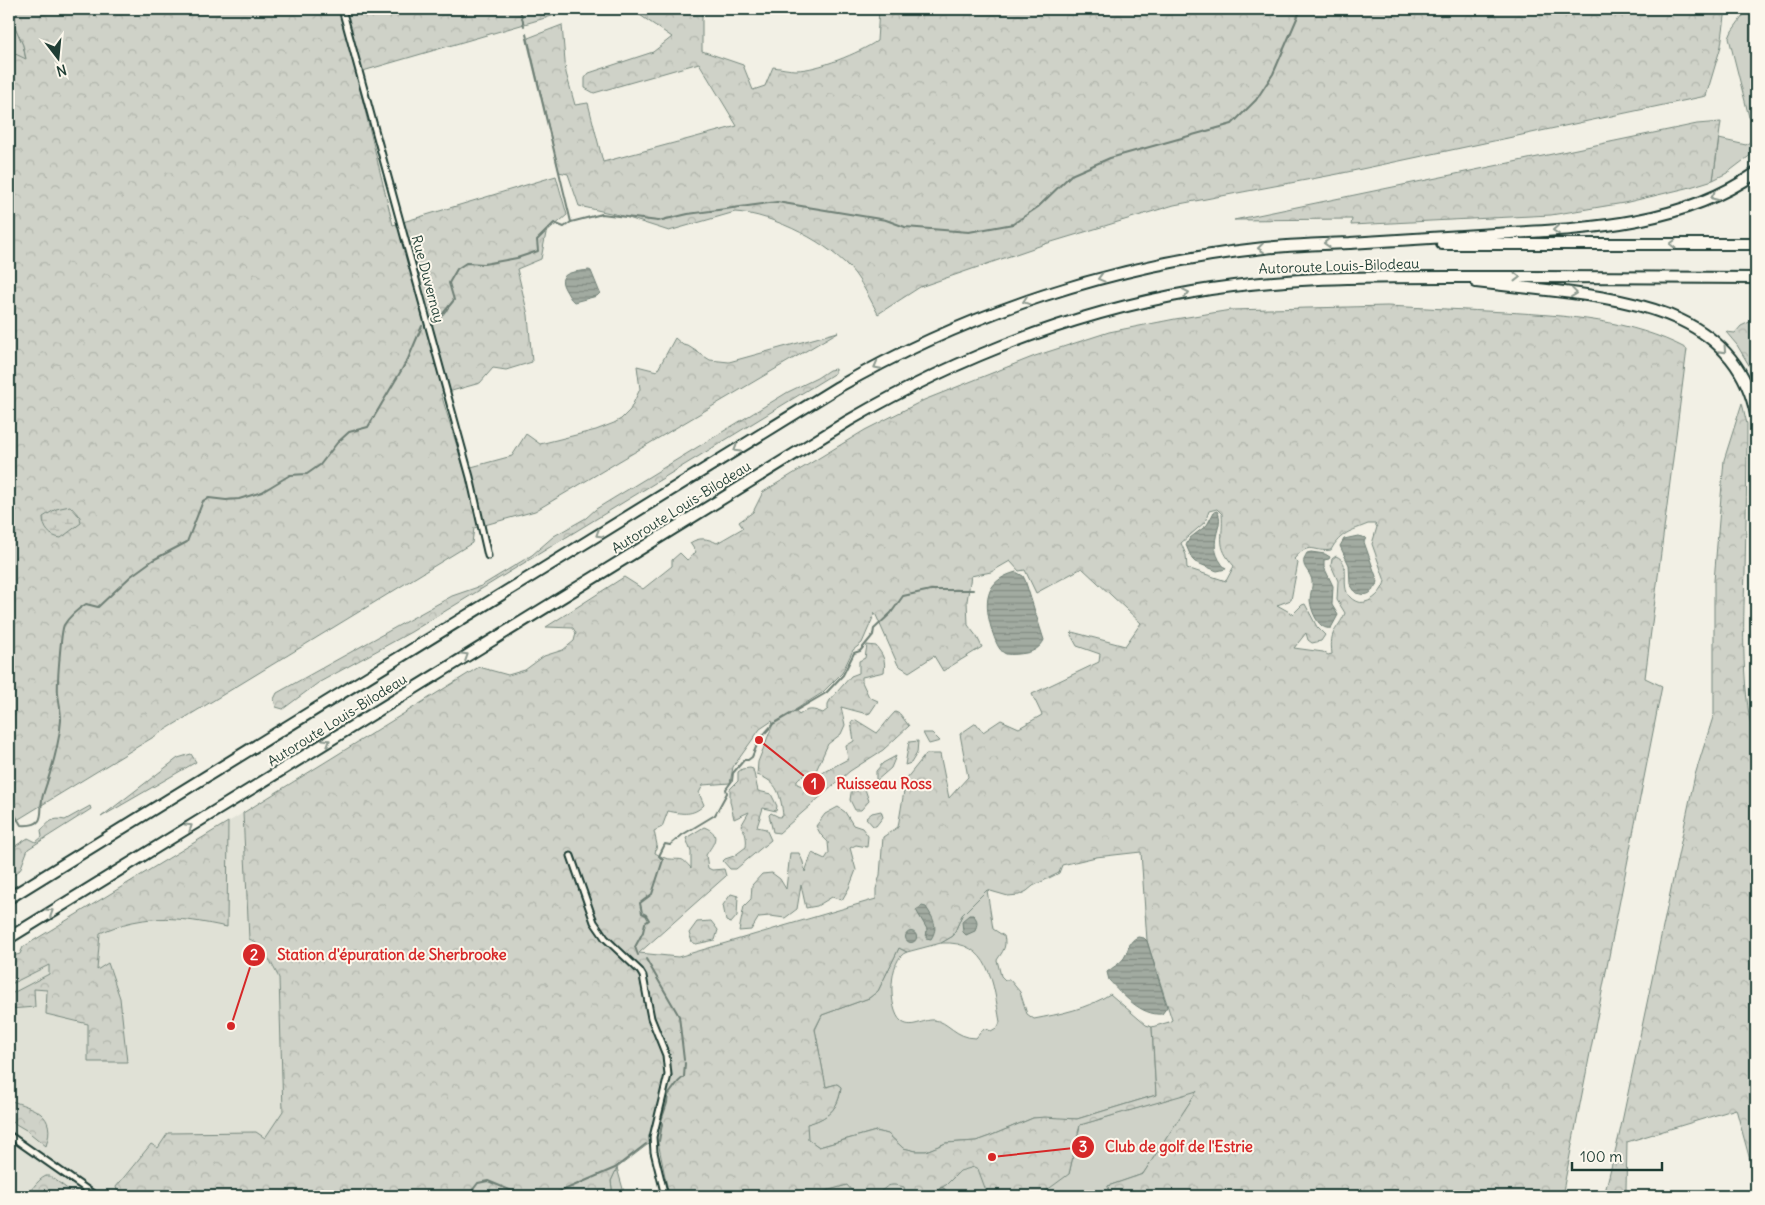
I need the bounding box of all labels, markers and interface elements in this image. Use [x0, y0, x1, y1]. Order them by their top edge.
north arrow [32, 32, 82, 82]
text: N [54, 61, 69, 80]
one-way arrow [1710, 191, 1719, 202]
one-way arrow [1552, 224, 1560, 235]
street label: Rue Duvernay [408, 233, 448, 325]
one-way arrow [1323, 238, 1331, 249]
one-way arrow [1668, 239, 1676, 249]
one-way arrow [1257, 242, 1265, 253]
street label: Autoroute Louis-Bilodeau [1258, 254, 1420, 278]
one-way arrow [1097, 272, 1106, 283]
one-way arrow [1514, 272, 1521, 282]
one-way arrow [1571, 287, 1579, 298]
one-way arrow [1182, 289, 1191, 299]
one-way arrow [1022, 295, 1031, 305]
one-way arrow [1717, 344, 1726, 353]
one-way arrow [873, 359, 882, 369]
one-way arrow [734, 442, 743, 452]
street label: Autoroute Louis-Bilodeau [608, 457, 754, 557]
one-way arrow [596, 528, 605, 538]
one-way arrow [460, 653, 469, 663]
street label: Autoroute Louis-Bilodeau [264, 670, 410, 770]
one-way arrow [322, 738, 331, 748]
callout: Ruisseau Ross [801, 769, 942, 799]
text: 1 [811, 774, 817, 793]
text: Ruisseau Ross [836, 774, 932, 793]
one-way arrow [183, 824, 192, 833]
one-way arrow [45, 909, 54, 919]
callout: Station d'épuration de Sherbrooke [242, 940, 516, 970]
text: 2 [250, 945, 258, 964]
text: Station d'épuration de Sherbrooke [277, 945, 507, 965]
callout: Club de golf de l'Estrie [1070, 1132, 1263, 1162]
text: 3 [1079, 1137, 1087, 1156]
text: Club de golf de l'Estrie [1105, 1137, 1253, 1157]
scale bar [1572, 1140, 1662, 1172]
text: 100 m [1580, 1147, 1622, 1166]

